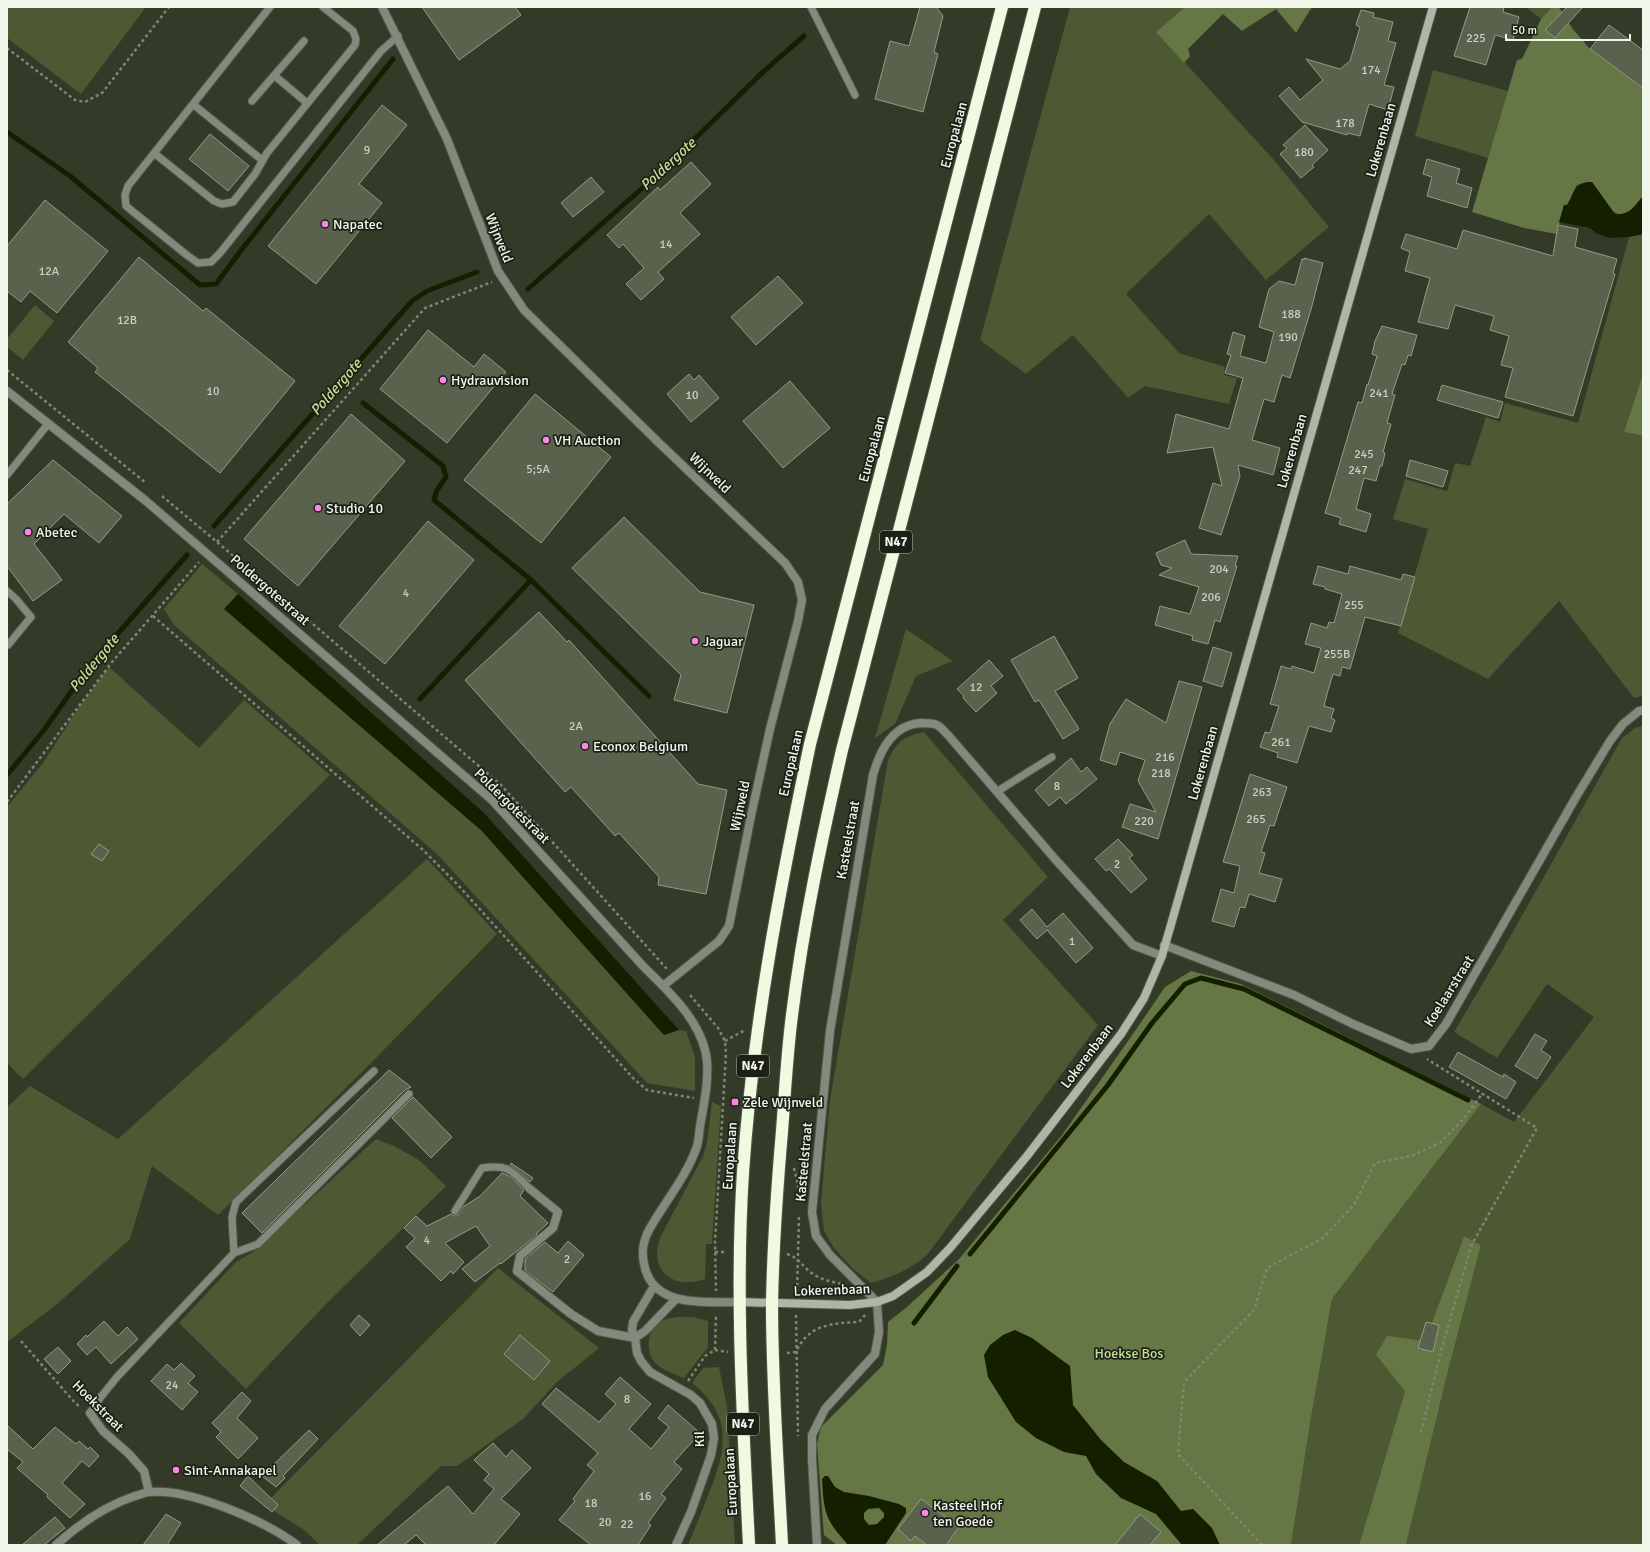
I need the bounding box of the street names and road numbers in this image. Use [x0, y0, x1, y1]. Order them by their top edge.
street label: Europalaan [937, 100, 971, 170]
street label: Lokerenbaan [1362, 101, 1400, 179]
street label: Wijnveld [481, 211, 517, 265]
street label: Lokerenbaan [1273, 412, 1311, 490]
street label: Europalaan [855, 414, 889, 484]
street label: Wijnveld [686, 449, 734, 497]
road number: N47 [880, 531, 912, 553]
street label: Poldergotestraat [227, 551, 313, 629]
street label: Lokerenbaan [1184, 724, 1222, 802]
street label: Europalaan [775, 728, 807, 798]
street label: Poldergotestraat [471, 765, 553, 847]
street label: Wijnveld [726, 779, 754, 833]
street label: Kasteelstraat [833, 799, 863, 881]
street label: Koelaarstraat [1420, 952, 1478, 1030]
street label: Lokerenbaan [1057, 1020, 1117, 1092]
road number: N47 [737, 1055, 769, 1077]
street label: Europalaan [719, 1121, 741, 1191]
street label: Kasteelstraat [792, 1122, 816, 1202]
street label: Lokerenbaan [793, 1280, 871, 1300]
street label: Hoekstraat [69, 1377, 127, 1435]
road number: N47 [727, 1413, 759, 1435]
street label: Kil [691, 1431, 708, 1447]
street label: Europalaan [721, 1448, 741, 1516]

